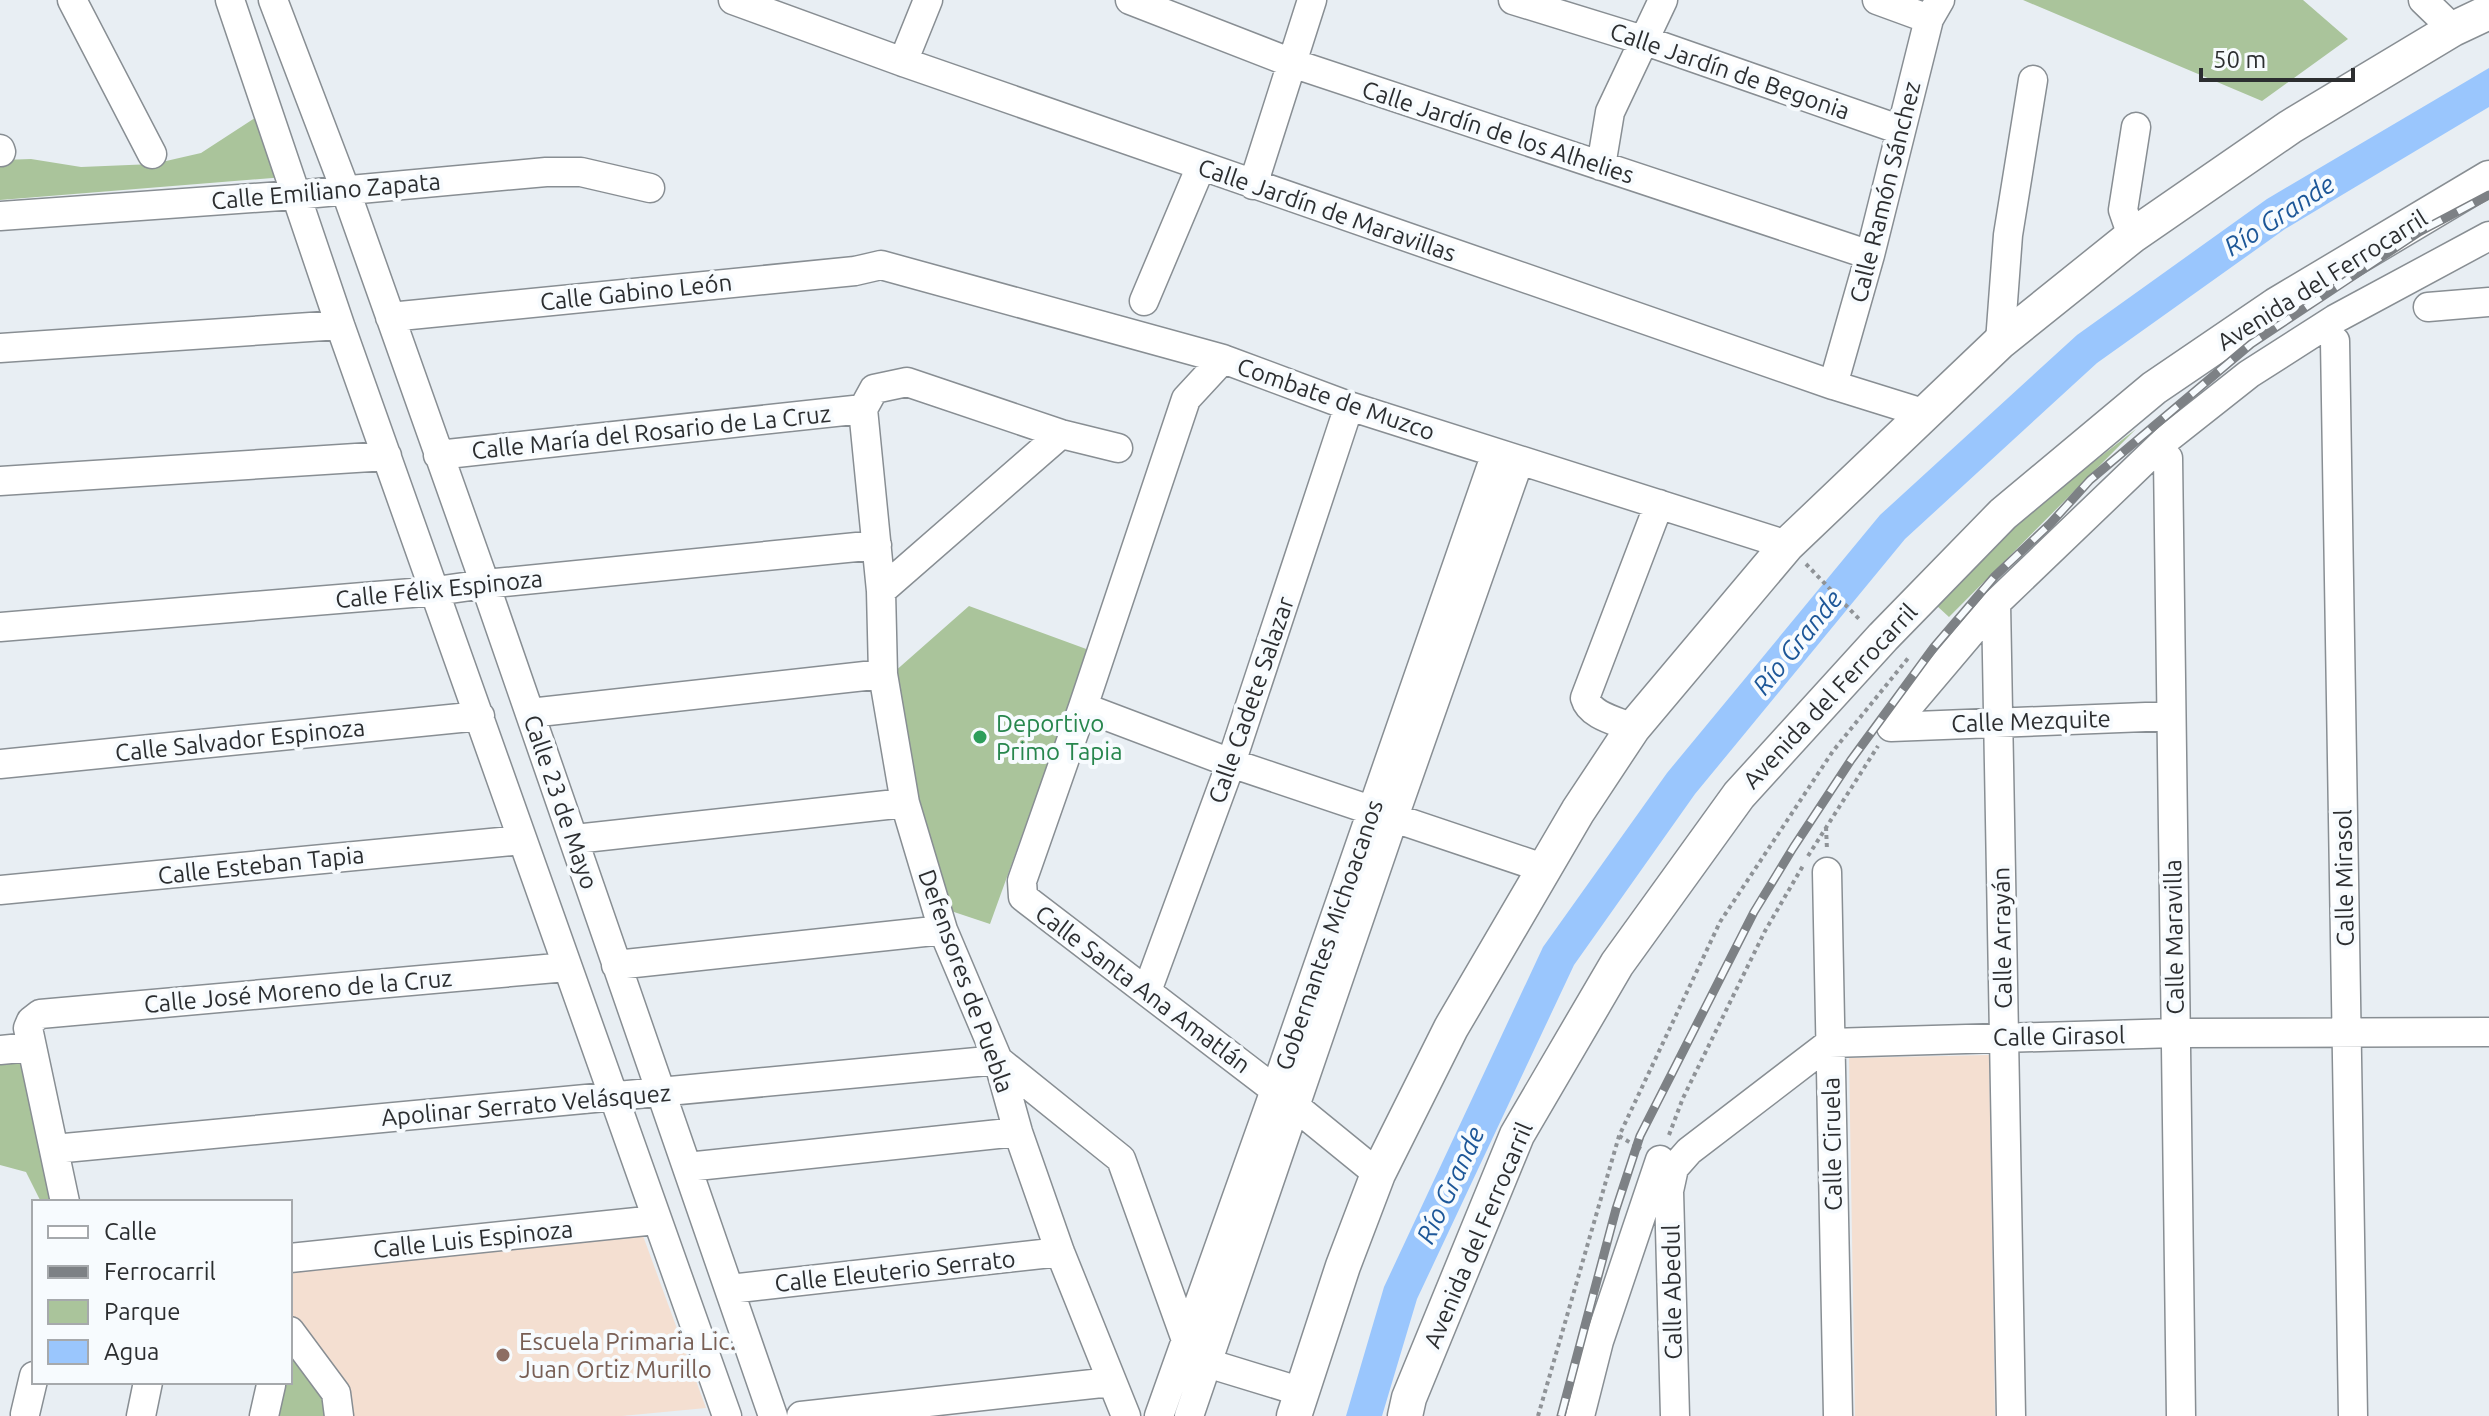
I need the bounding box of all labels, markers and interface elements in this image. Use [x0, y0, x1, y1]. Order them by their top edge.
street label: Calle Jardín de Begonia [1607, 17, 1853, 125]
scale bar [2201, 32, 2353, 82]
text: 50 m [2213, 46, 2266, 73]
street label: Calle Jardín de los Alhelies [1359, 75, 1637, 189]
street label: Calle Ramón Sánchez [1844, 78, 1926, 306]
street label: Calle Jardín de Maravillas [1195, 153, 1459, 267]
street label: Calle Emiliano Zapata [210, 168, 442, 214]
water label: Río Grande [2219, 169, 2339, 261]
street label: Avenida del Ferrocarril [2212, 204, 2432, 356]
street label: Calle Gabino León [539, 268, 733, 316]
street label: Combate de Muzco [1234, 352, 1438, 446]
street label: Calle María del Rosario de La Cruz [470, 400, 832, 464]
street label: Calle Félix Espinoza [334, 565, 544, 613]
water label: Río Grande [1746, 584, 1848, 700]
street label: Calle Cadete Salazar [1203, 593, 1299, 807]
street label: Avenida del Ferrocarril [1737, 598, 1923, 794]
street label: Calle Mezquite [1951, 705, 2111, 737]
place label: Deportivo Primo Tapia [996, 710, 1122, 765]
street label: Calle 23 de Mayo [519, 711, 603, 893]
street label: Calle Salvador Espinoza [114, 713, 366, 767]
marker: Deportivo Primo Tapia [971, 728, 989, 746]
street label: Gobernantes Michoacanos [1270, 796, 1388, 1074]
street label: Calle Mirasol [2329, 809, 2359, 947]
street label: Calle Esteban Tapia [156, 841, 366, 889]
street label: Calle Maravilla [2159, 859, 2189, 1015]
street label: Defensores de Puebla [913, 866, 1019, 1096]
street label: Calle Arrayán [1987, 867, 2017, 1009]
street label: Calle Santa Ana Amatlán [1030, 899, 1256, 1079]
street label: Calle José Moreno de la Cruz [143, 964, 453, 1018]
street label: Calle Girasol [1993, 1021, 2125, 1051]
street label: Calle Ciruela [1817, 1077, 1847, 1211]
street label: Apolinar Serrato Velásquez [380, 1079, 672, 1131]
street label: Avenida del Ferrocarril [1418, 1118, 1538, 1352]
water label: Río Grande [1410, 1122, 1490, 1248]
legend [32, 1200, 292, 1384]
street label: Calle Luis Espinoza [372, 1215, 574, 1263]
text: Calle [104, 1218, 157, 1245]
street label: Calle Abedul [1657, 1224, 1687, 1360]
street label: Calle Eleuterio Serrato [773, 1245, 1017, 1297]
text: Ferrocarril [104, 1258, 216, 1285]
text: Parque [104, 1298, 181, 1325]
place label: Escuela Primaria Lic. Juan Ortiz Murillo [519, 1328, 736, 1383]
text: Agua [104, 1338, 159, 1365]
marker: Escuela Primaria Lic. Juan Ortiz Murillo [494, 1346, 512, 1364]

